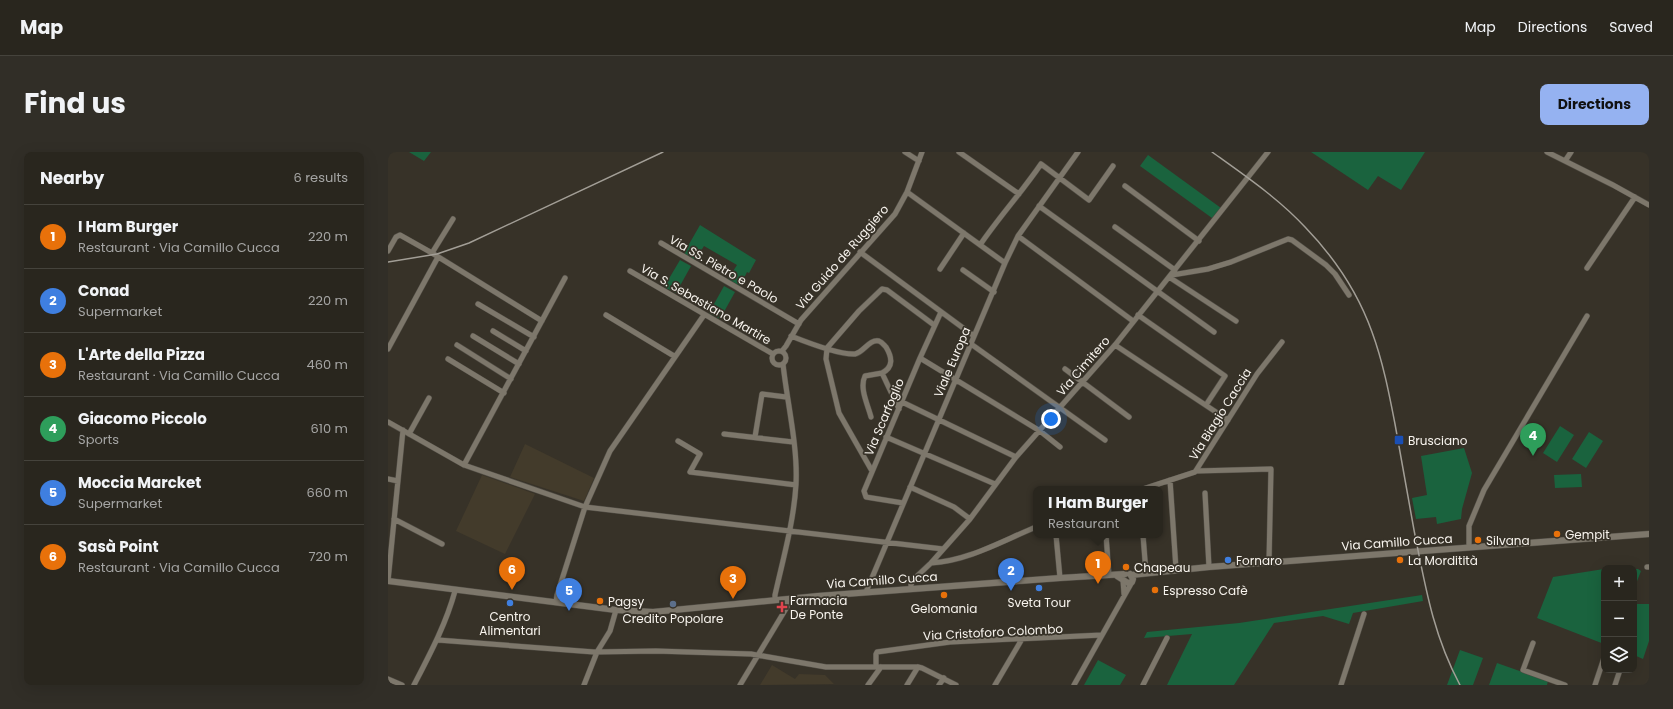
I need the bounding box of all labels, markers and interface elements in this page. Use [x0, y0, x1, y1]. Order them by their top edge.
text: Map [20, 14, 63, 41]
text: Map [1465, 17, 1496, 37]
text: Directions [1518, 17, 1587, 37]
text: Saved [1609, 17, 1653, 37]
text: Find us [24, 84, 126, 123]
button: Directions [1540, 84, 1649, 125]
text: Nearby [40, 166, 104, 190]
text: 6 results [294, 168, 348, 187]
street label: Via Guido de Ruggiero [792, 201, 893, 313]
text: I Ham Burger [78, 216, 178, 237]
text: 1 [51, 227, 55, 246]
text: 220 m [308, 227, 348, 246]
street label: Via SS. Pietro e Paolo [666, 231, 782, 307]
text: Restaurant · Via Camillo Cucca [78, 238, 280, 257]
street label: Via S. Sebastiano Martire [638, 260, 774, 348]
text: Conad [78, 280, 129, 301]
text: 2 [49, 291, 57, 310]
text: 220 m [308, 291, 348, 310]
text: Supermarket [78, 302, 162, 321]
street label: Viale Europa [930, 324, 974, 400]
street label: Via Cimitero [1052, 332, 1114, 399]
text: L'Arte della Pizza [78, 344, 205, 365]
text: 3 [49, 355, 57, 374]
text: 460 m [307, 355, 348, 374]
street label: Via Biagio Caccia [1185, 365, 1255, 463]
text: Restaurant · Via Camillo Cucca [78, 366, 280, 385]
street label: Via Scarfoglio [860, 375, 908, 458]
text: Giacomo Piccolo [78, 408, 207, 429]
your location [1041, 409, 1061, 429]
text: 4 [49, 419, 57, 438]
text: 610 m [311, 419, 348, 438]
pin: 4 [1520, 423, 1546, 456]
text: Sports [78, 430, 119, 449]
place label: Brusciano [1408, 432, 1468, 449]
marker: Brusciano [1393, 434, 1405, 446]
text: Moccia Marcket [78, 472, 201, 493]
text: 5 [49, 483, 57, 502]
text: 660 m [306, 483, 348, 502]
popup [1033, 486, 1163, 538]
text: I Ham Burger [1048, 492, 1148, 513]
text: Supermarket [78, 494, 162, 513]
text: Restaurant [1048, 514, 1119, 533]
place label: Gempit [1565, 526, 1610, 543]
marker: Gempit [1552, 529, 1562, 539]
street label: Via Camillo Cucca [1341, 530, 1453, 554]
place label: Silvana [1486, 532, 1530, 549]
marker: Silvana [1473, 535, 1483, 545]
text: Sasà Point [78, 536, 159, 557]
text: 6 [49, 547, 57, 566]
text: 720 m [308, 547, 348, 566]
pin: 1 [1085, 551, 1111, 584]
place label: Fornaro [1236, 552, 1282, 569]
place label: La Morditità [1408, 552, 1478, 569]
marker: Fornaro [1223, 555, 1233, 565]
marker: La Morditità [1395, 555, 1405, 565]
pin: 6 [499, 557, 525, 590]
text: Restaurant · Via Camillo Cucca [78, 558, 280, 577]
pin: 2 [998, 558, 1024, 591]
place label: Chapeau [1134, 559, 1190, 576]
marker: Chapeau [1121, 562, 1131, 572]
map controls [1601, 565, 1637, 673]
button: + [1601, 565, 1637, 601]
pin: 3 [720, 566, 746, 599]
street label: Via Camillo Cucca [826, 568, 938, 592]
pin: 5 [556, 578, 582, 611]
place label: Espresso Cafè [1163, 582, 1248, 599]
marker: Sveta Tour [1034, 583, 1044, 593]
marker: Espresso Cafè [1150, 585, 1160, 595]
marker: Gelomania [939, 590, 949, 600]
place label: Farmacia De Ponte [790, 592, 847, 623]
place label: Pagsy [608, 593, 644, 610]
place label: Sveta Tour [1007, 594, 1071, 611]
marker: Pagsy [595, 596, 605, 606]
marker: Centro Alimentari [505, 598, 515, 608]
marker: Credito Popolare [668, 599, 678, 609]
place label: Gelomania [911, 600, 977, 617]
button: − [1601, 601, 1637, 637]
marker: Farmacia De Ponte [777, 602, 787, 612]
place label: Centro Alimentari [479, 608, 541, 639]
place label: Credito Popolare [623, 610, 723, 627]
street label: Via Cristoforo Colombo [923, 620, 1064, 644]
button: layers [1601, 637, 1637, 673]

